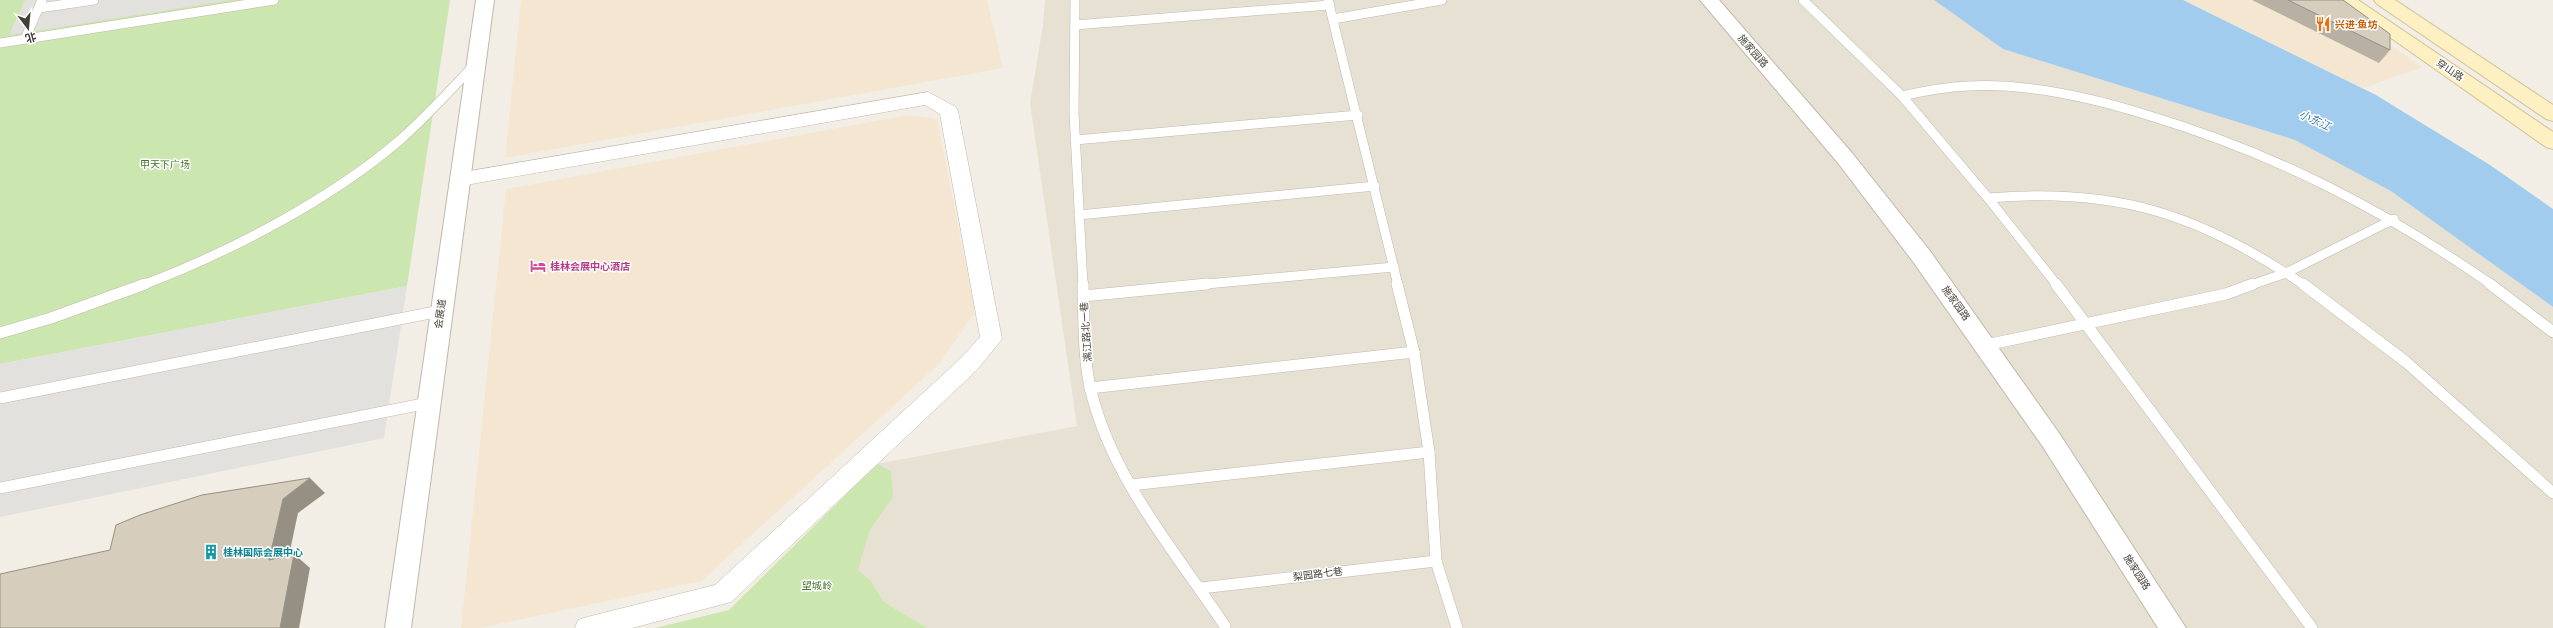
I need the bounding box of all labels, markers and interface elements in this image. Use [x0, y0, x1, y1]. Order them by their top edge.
north arrow [8, 8, 48, 48]
restaurant icon: 兴进·鱼坊 [2314, 15, 2332, 33]
place label: 兴进·鱼坊 [2335, 18, 2378, 31]
text: 北 [24, 29, 38, 46]
street label: 施家园路 [1735, 32, 1771, 70]
street label: 穿山路 [2434, 56, 2466, 84]
water label: 小东江 [2297, 107, 2334, 134]
park label: 甲天下广场 [140, 158, 190, 171]
hotel icon: 桂林会展中心酒店 [529, 257, 547, 275]
place label: 桂林会展中心酒店 [550, 260, 630, 273]
street label: 施家园路 [1939, 283, 1973, 323]
street label: 会展道 [431, 298, 449, 330]
street label: 漓江路北一巷 [1077, 302, 1095, 362]
building icon: 桂林国际会展中心 [202, 543, 220, 561]
place label: 桂林国际会展中心 [223, 546, 303, 559]
street label: 施家园路 [2121, 552, 2153, 592]
street label: 梨园路七巷 [1292, 565, 1344, 583]
park label: 望城岭 [802, 579, 832, 592]

